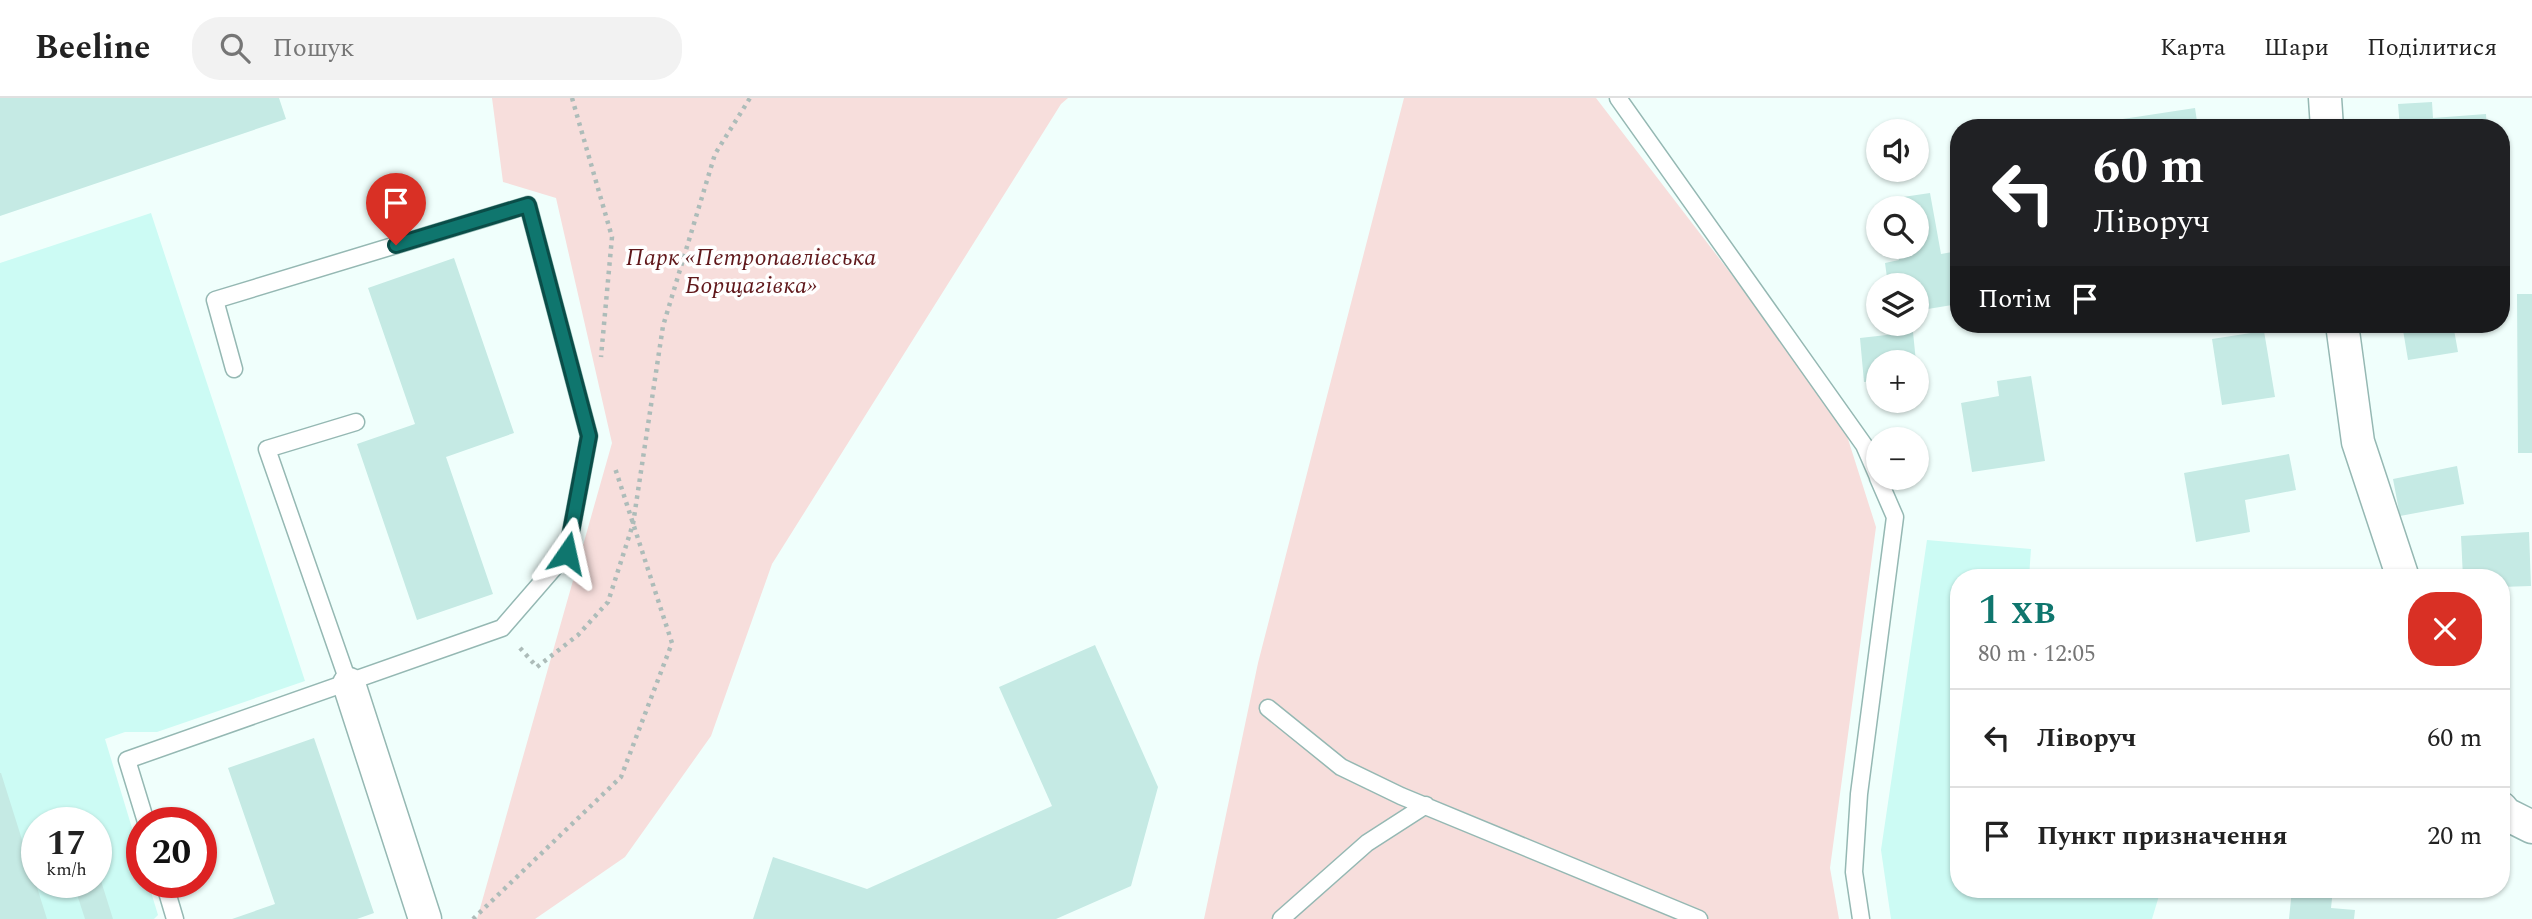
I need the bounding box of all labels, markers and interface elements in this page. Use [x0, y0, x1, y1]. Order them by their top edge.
search box [192, 17, 682, 80]
text: Beeline [35, 23, 150, 73]
text: Пошук [272, 28, 355, 68]
icon: search [216, 29, 254, 67]
text: Карта [2160, 30, 2226, 66]
text: Шари [2264, 30, 2329, 66]
text: Поділитися [2367, 30, 2497, 66]
map controls [1866, 119, 1929, 490]
button: sound [1866, 119, 1929, 182]
text: 60 m [2093, 130, 2204, 205]
icon: left [1978, 147, 2069, 238]
pin [366, 173, 426, 245]
icon: arrive [377, 184, 415, 222]
button: search [1866, 196, 1929, 259]
text: Ліворуч [2093, 198, 2210, 247]
park label: Парк «Петропавлівська Борщагівка» [626, 240, 876, 304]
button: layers [1866, 273, 1929, 336]
text: Потім [1978, 279, 2052, 319]
icon: arrive [2066, 280, 2104, 318]
button: + [1866, 350, 1929, 413]
button: − [1866, 427, 1929, 490]
position arrow [530, 516, 604, 590]
text: 1 хв [1978, 579, 2055, 642]
button: close [2408, 592, 2482, 666]
text: 80 m · 12:05 [1978, 637, 2096, 672]
text: Ліворуч [2037, 718, 2136, 758]
text: 60 m [2427, 718, 2482, 758]
icon: left [1978, 719, 2016, 757]
speed limit sign: 20 [126, 807, 217, 898]
text: Пункт призначення [2037, 816, 2288, 856]
text: 20 m [2427, 816, 2482, 856]
text: 17 [47, 817, 86, 870]
icon: arrive [1978, 817, 2016, 855]
text: km/h [46, 856, 87, 883]

